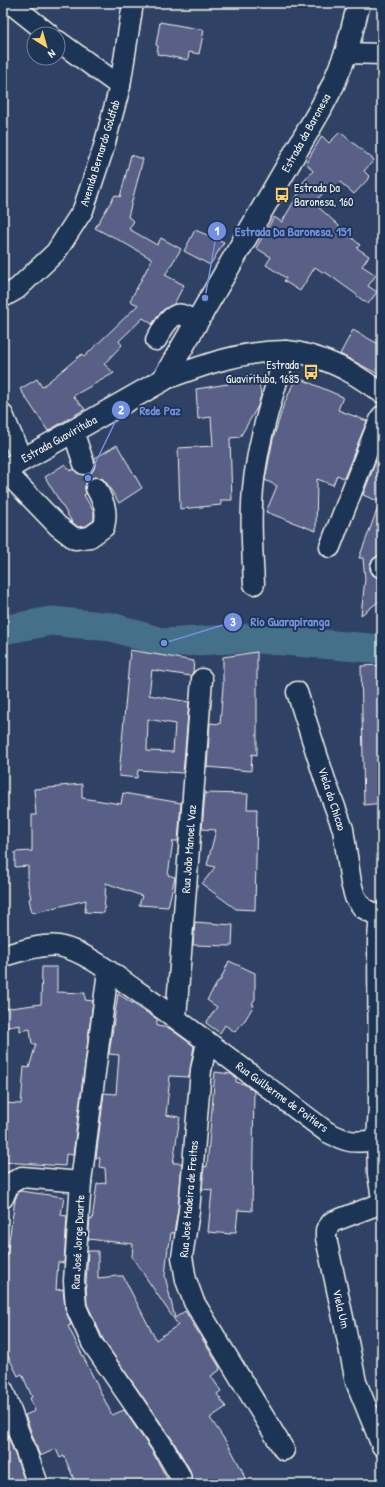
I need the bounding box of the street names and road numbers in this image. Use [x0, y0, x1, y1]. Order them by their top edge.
street label: Estrada da Baronesa [277, 90, 334, 175]
street label: Avenida Bernardo Goldfab [75, 97, 124, 208]
street label: Estrada Guavirituba [18, 411, 100, 466]
street label: Viela do Chicao [314, 765, 351, 833]
street label: Rua João Manoel Vaz [177, 804, 200, 894]
street label: Rua Guilherme de Poitiers [233, 1057, 332, 1136]
street label: Rua José Madeira de Freitas [175, 1139, 202, 1258]
street label: Rua José Jorge Duarte [67, 1194, 88, 1290]
street label: Viela Um [329, 1288, 354, 1330]

